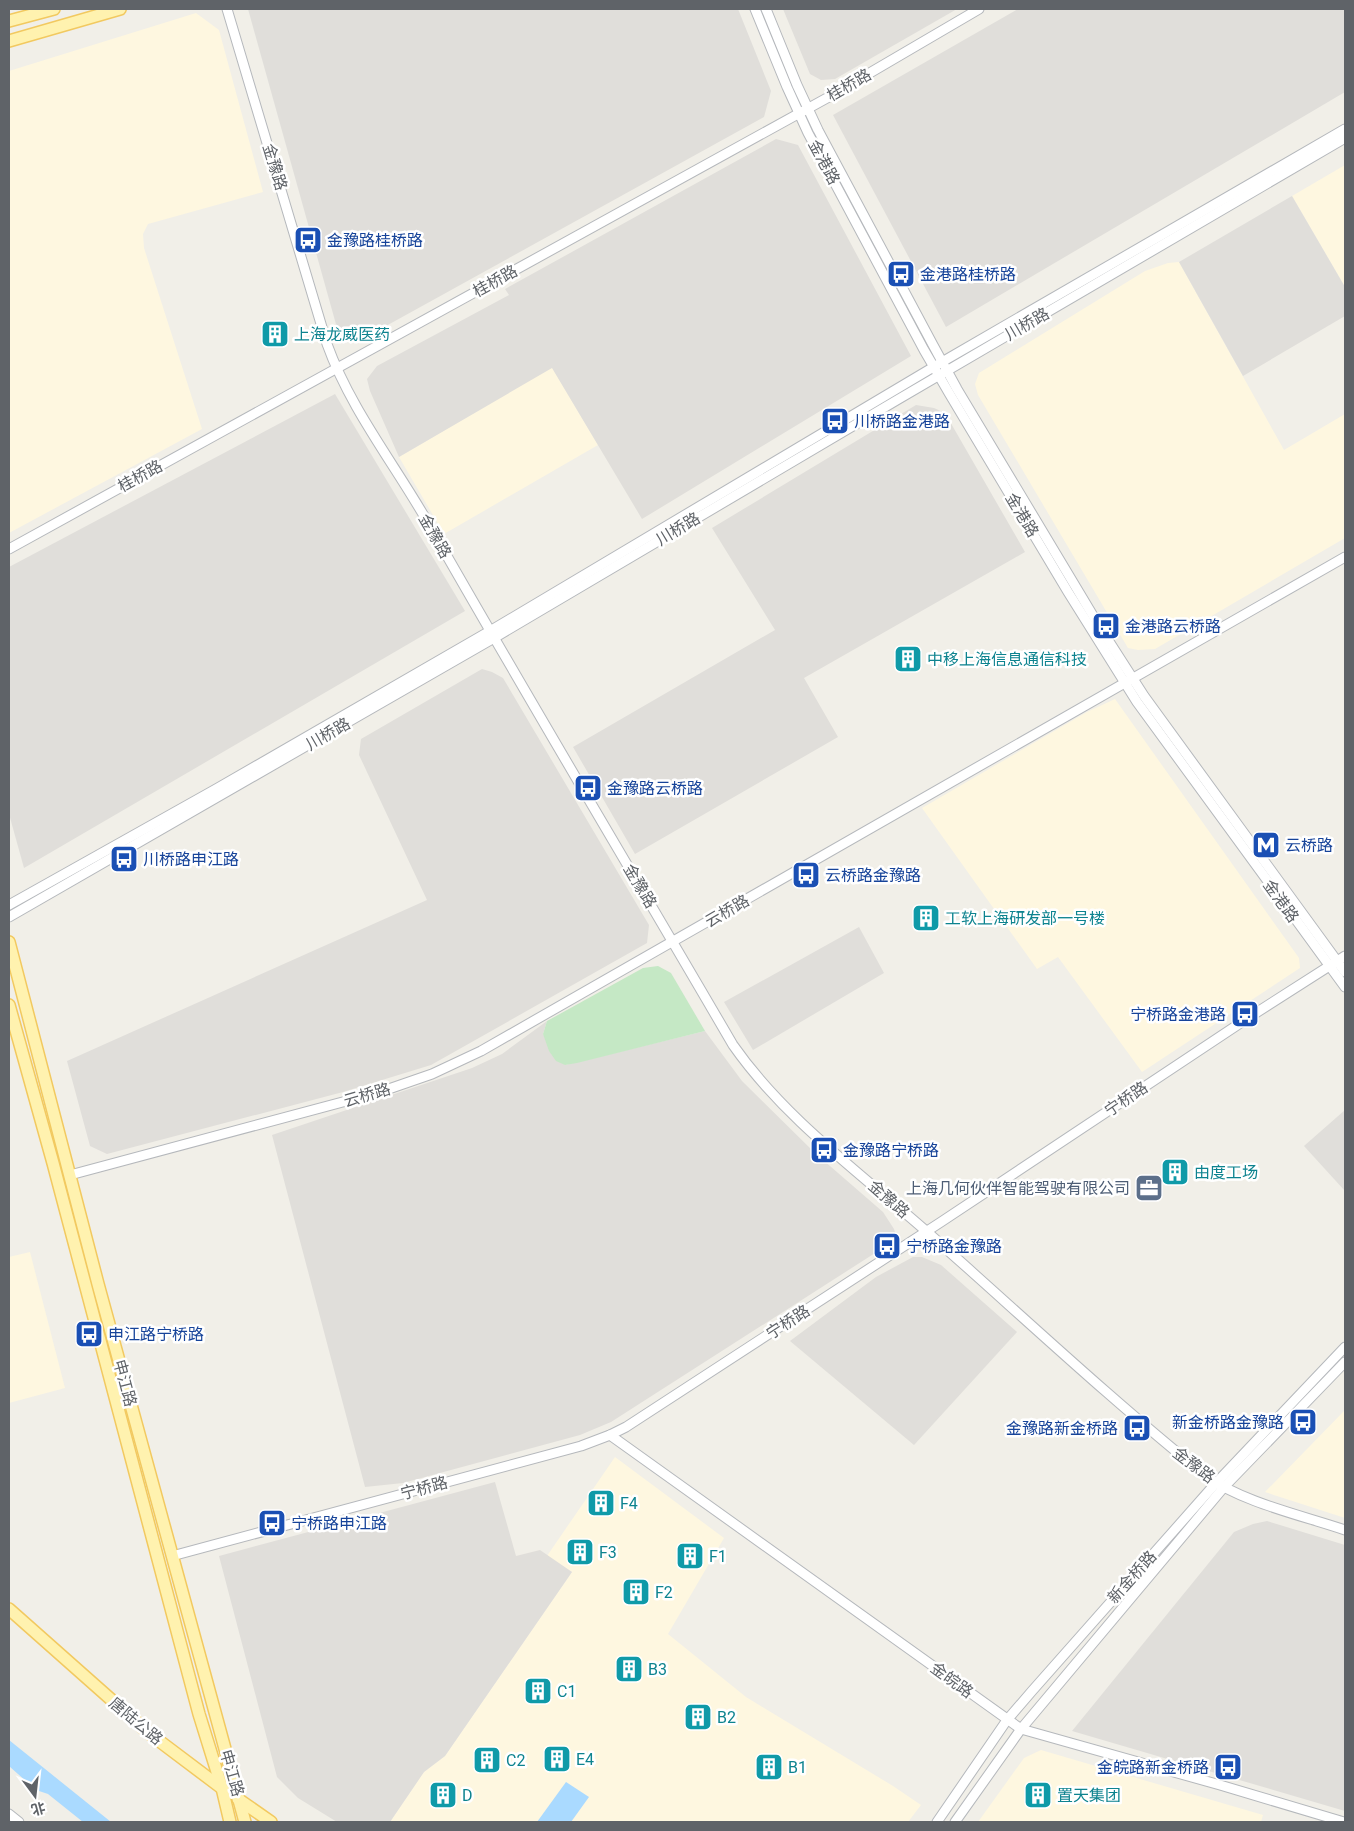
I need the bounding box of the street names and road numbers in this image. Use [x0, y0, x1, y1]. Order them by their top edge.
street label: 桂桥路 [823, 65, 875, 105]
street label: 金港路 [804, 136, 844, 188]
street label: 金豫路 [259, 141, 291, 193]
street label: 桂桥路 [469, 261, 521, 301]
street label: 川桥路 [1001, 304, 1053, 344]
street label: 桂桥路 [114, 456, 166, 496]
street label: 金港路 [1001, 490, 1043, 540]
street label: 川桥路 [653, 508, 703, 550]
street label: 金豫路 [415, 510, 455, 562]
street label: 川桥路 [302, 714, 354, 754]
street label: 金豫路 [619, 861, 661, 911]
street label: 金港路 [1259, 876, 1303, 926]
street label: 云桥路 [701, 891, 753, 931]
street label: 宁桥路 [1101, 1078, 1151, 1120]
street label: 云桥路 [341, 1079, 393, 1111]
street label: 金豫路 [865, 1176, 913, 1222]
street label: 宁桥路 [763, 1301, 813, 1343]
street label: 申江路 [110, 1357, 140, 1409]
street label: 金豫路 [1169, 1443, 1219, 1487]
street label: 宁桥路 [398, 1473, 450, 1503]
street label: 新金桥路 [1104, 1547, 1160, 1607]
street label: 金皖路 [927, 1658, 977, 1702]
street label: 唐陆公路 [105, 1693, 167, 1749]
street label: 申江路 [216, 1747, 248, 1799]

